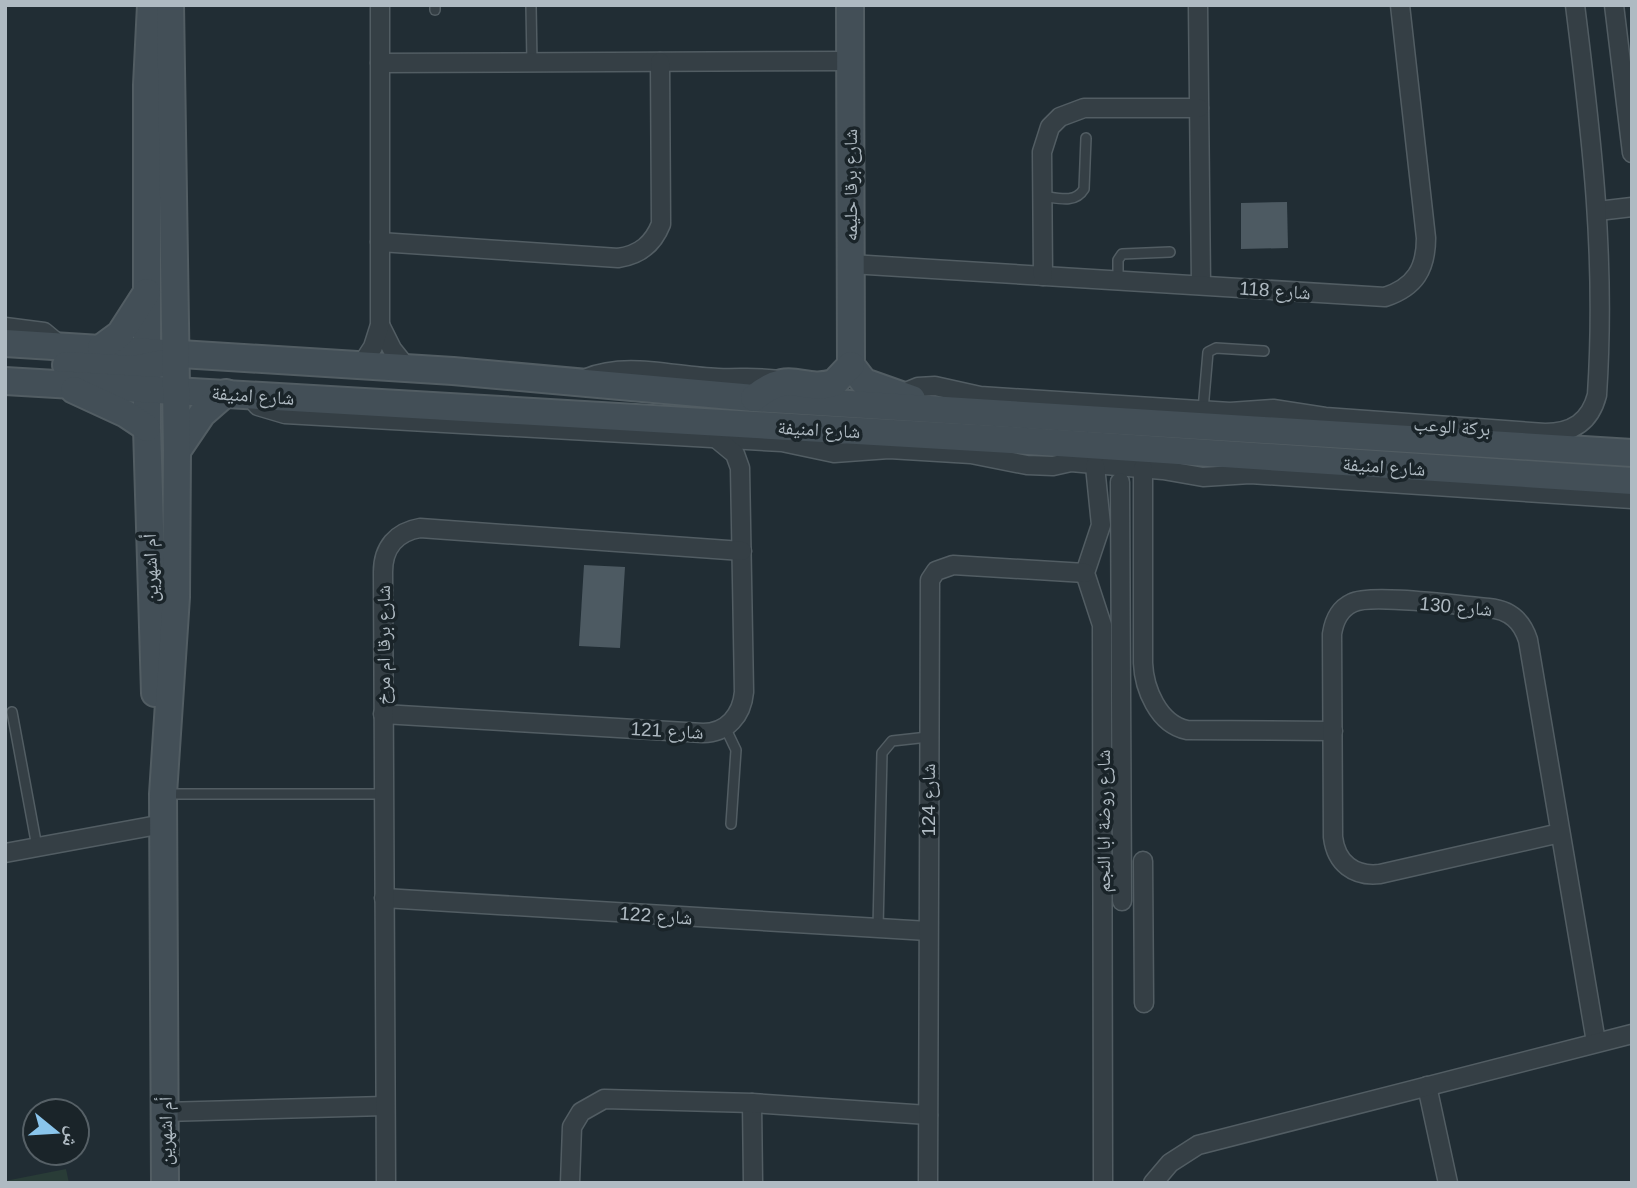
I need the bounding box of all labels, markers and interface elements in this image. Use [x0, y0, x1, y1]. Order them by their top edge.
street label: شارع برقا حليمه [840, 129, 862, 241]
street label: شارع 118 [1238, 278, 1311, 304]
street label: شارع امنيفة [211, 382, 295, 410]
street label: بركة الوعب [1413, 413, 1491, 441]
street label: شارع امنيفة [777, 417, 861, 443]
street label: شارع امنيفة [1342, 453, 1426, 481]
street label: أم اشهرين [138, 533, 165, 603]
street label: شارع برقا ام مرخ [373, 585, 397, 705]
street label: شارع 130 [1419, 593, 1493, 621]
street label: شارع 121 [630, 718, 704, 744]
street label: شارع روضة ابا النجم [1093, 749, 1116, 893]
street label: شارع 124 [918, 763, 940, 837]
street label: شارع 122 [619, 902, 693, 930]
north arrow [21, 1097, 91, 1167]
street label: أم اشهرين [154, 1097, 179, 1165]
text: ش [58, 1124, 85, 1150]

